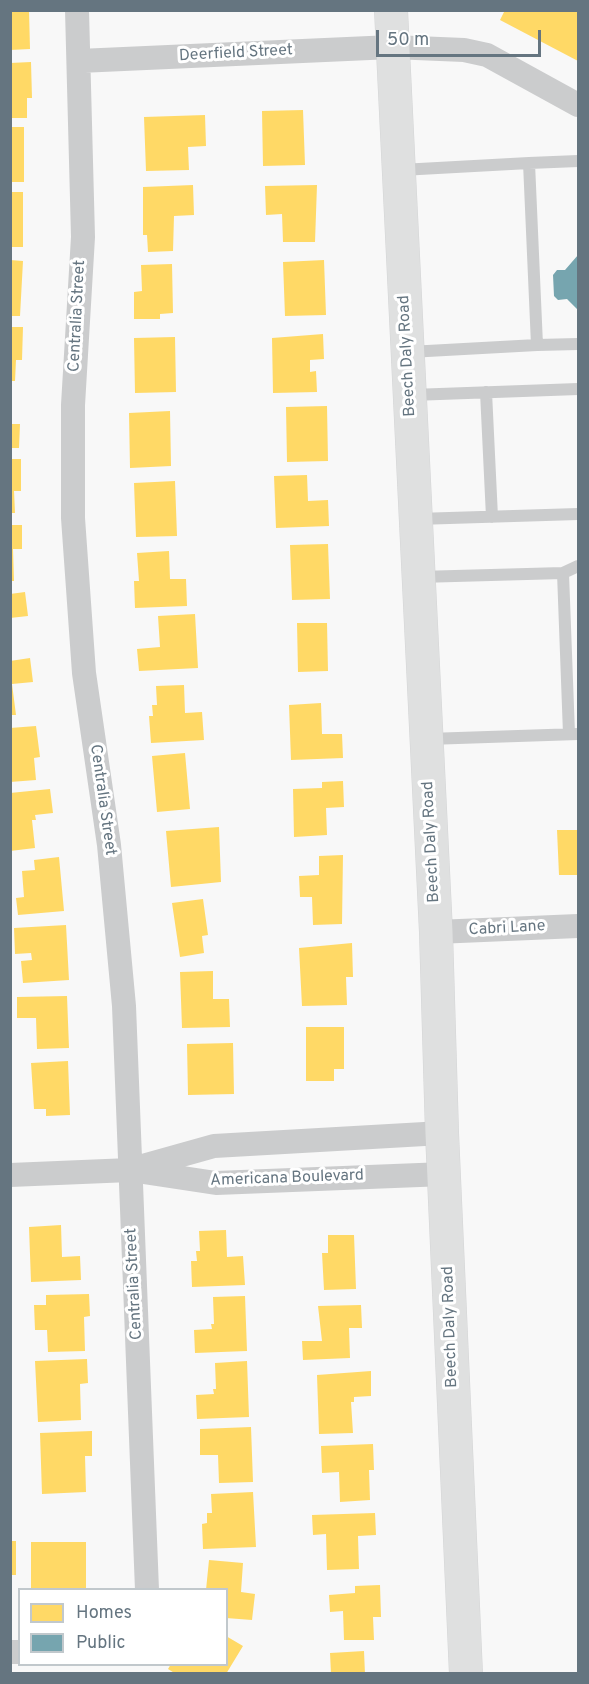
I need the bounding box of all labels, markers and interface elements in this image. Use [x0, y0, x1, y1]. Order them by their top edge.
scale bar [379, 18, 544, 56]
text: 50 m [387, 29, 429, 52]
street label: Deerfield Street [179, 41, 293, 67]
street label: Centralia Street [65, 259, 91, 373]
street label: Beech Daly Road [395, 295, 421, 417]
street label: Centralia Street [85, 743, 119, 857]
street label: Beech Daly Road [419, 781, 445, 903]
street label: Cabri Lane [468, 917, 546, 941]
street label: Americana Boulevard [210, 1167, 364, 1191]
street label: Centralia Street [122, 1227, 148, 1341]
street label: Beech Daly Road [439, 1266, 463, 1388]
legend [18, 1588, 228, 1666]
text: Homes [76, 1602, 132, 1625]
text: Public [76, 1632, 126, 1655]

